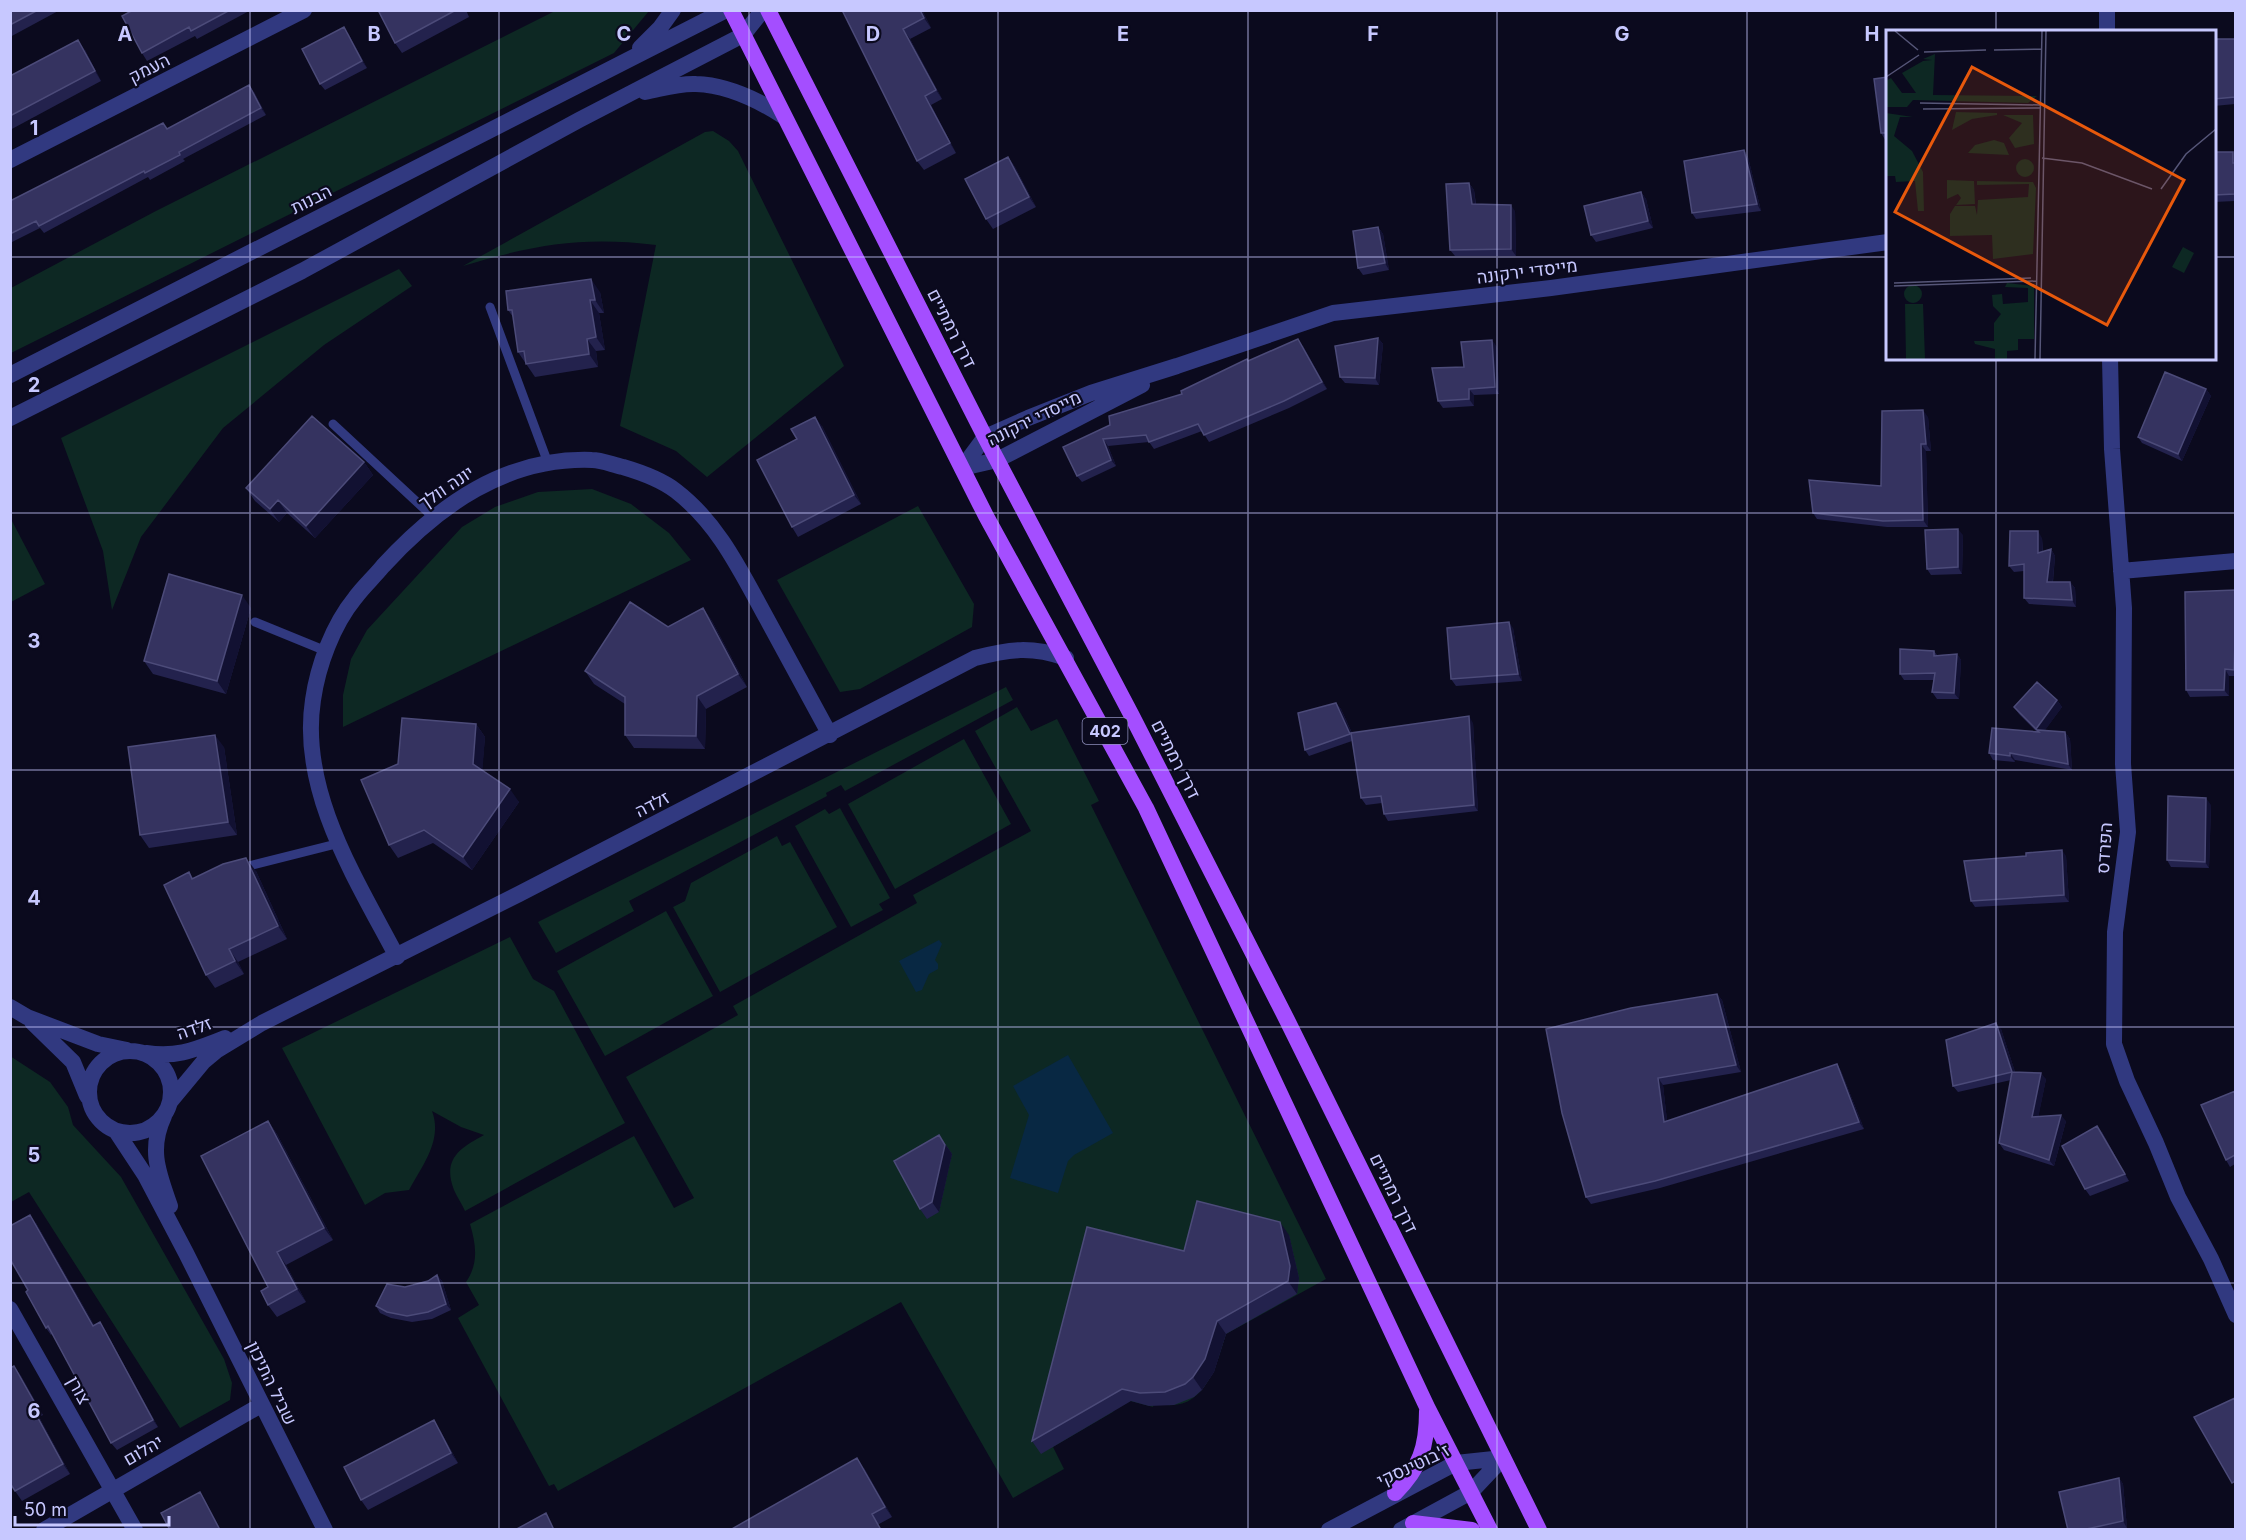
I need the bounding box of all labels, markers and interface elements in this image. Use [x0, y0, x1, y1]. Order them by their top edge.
text: A [118, 22, 133, 46]
text: B [367, 22, 381, 46]
text: C [617, 22, 631, 46]
text: D [866, 22, 880, 46]
text: E [1117, 22, 1129, 46]
text: F [1367, 22, 1379, 46]
text: G [1614, 22, 1630, 46]
text: H [1865, 22, 1879, 46]
inset map [1886, 30, 2216, 360]
street label: העמק [125, 49, 173, 87]
text: 1 [30, 116, 38, 140]
street label: הבנות [287, 180, 335, 218]
street label: מייסדי ירקונה [1475, 254, 1579, 288]
street label: דרך רמתיים [923, 285, 981, 371]
text: 2 [28, 373, 40, 397]
street label: מייסדי ירקונה [984, 386, 1084, 450]
street label: יונה וולך [415, 461, 477, 513]
text: 3 [28, 629, 40, 653]
street label: דרך רמתיים [1147, 716, 1205, 802]
road number: 402 [1082, 718, 1128, 744]
street label: זלדה [631, 787, 673, 821]
street label: הפרדס [2092, 822, 2116, 874]
text: 4 [27, 886, 41, 910]
street label: זלדה [174, 1012, 214, 1044]
text: 5 [28, 1143, 40, 1167]
street label: דרך רמתיים [1366, 1150, 1422, 1236]
street label: שביל התיכון [243, 1338, 301, 1428]
street label: צורן [63, 1372, 95, 1408]
text: 6 [28, 1399, 41, 1423]
street label: יהלום [120, 1430, 166, 1470]
street label: ז'בוטינסקי [1373, 1439, 1453, 1491]
scale bar [15, 1489, 170, 1527]
text: 50 m [24, 1499, 67, 1520]

